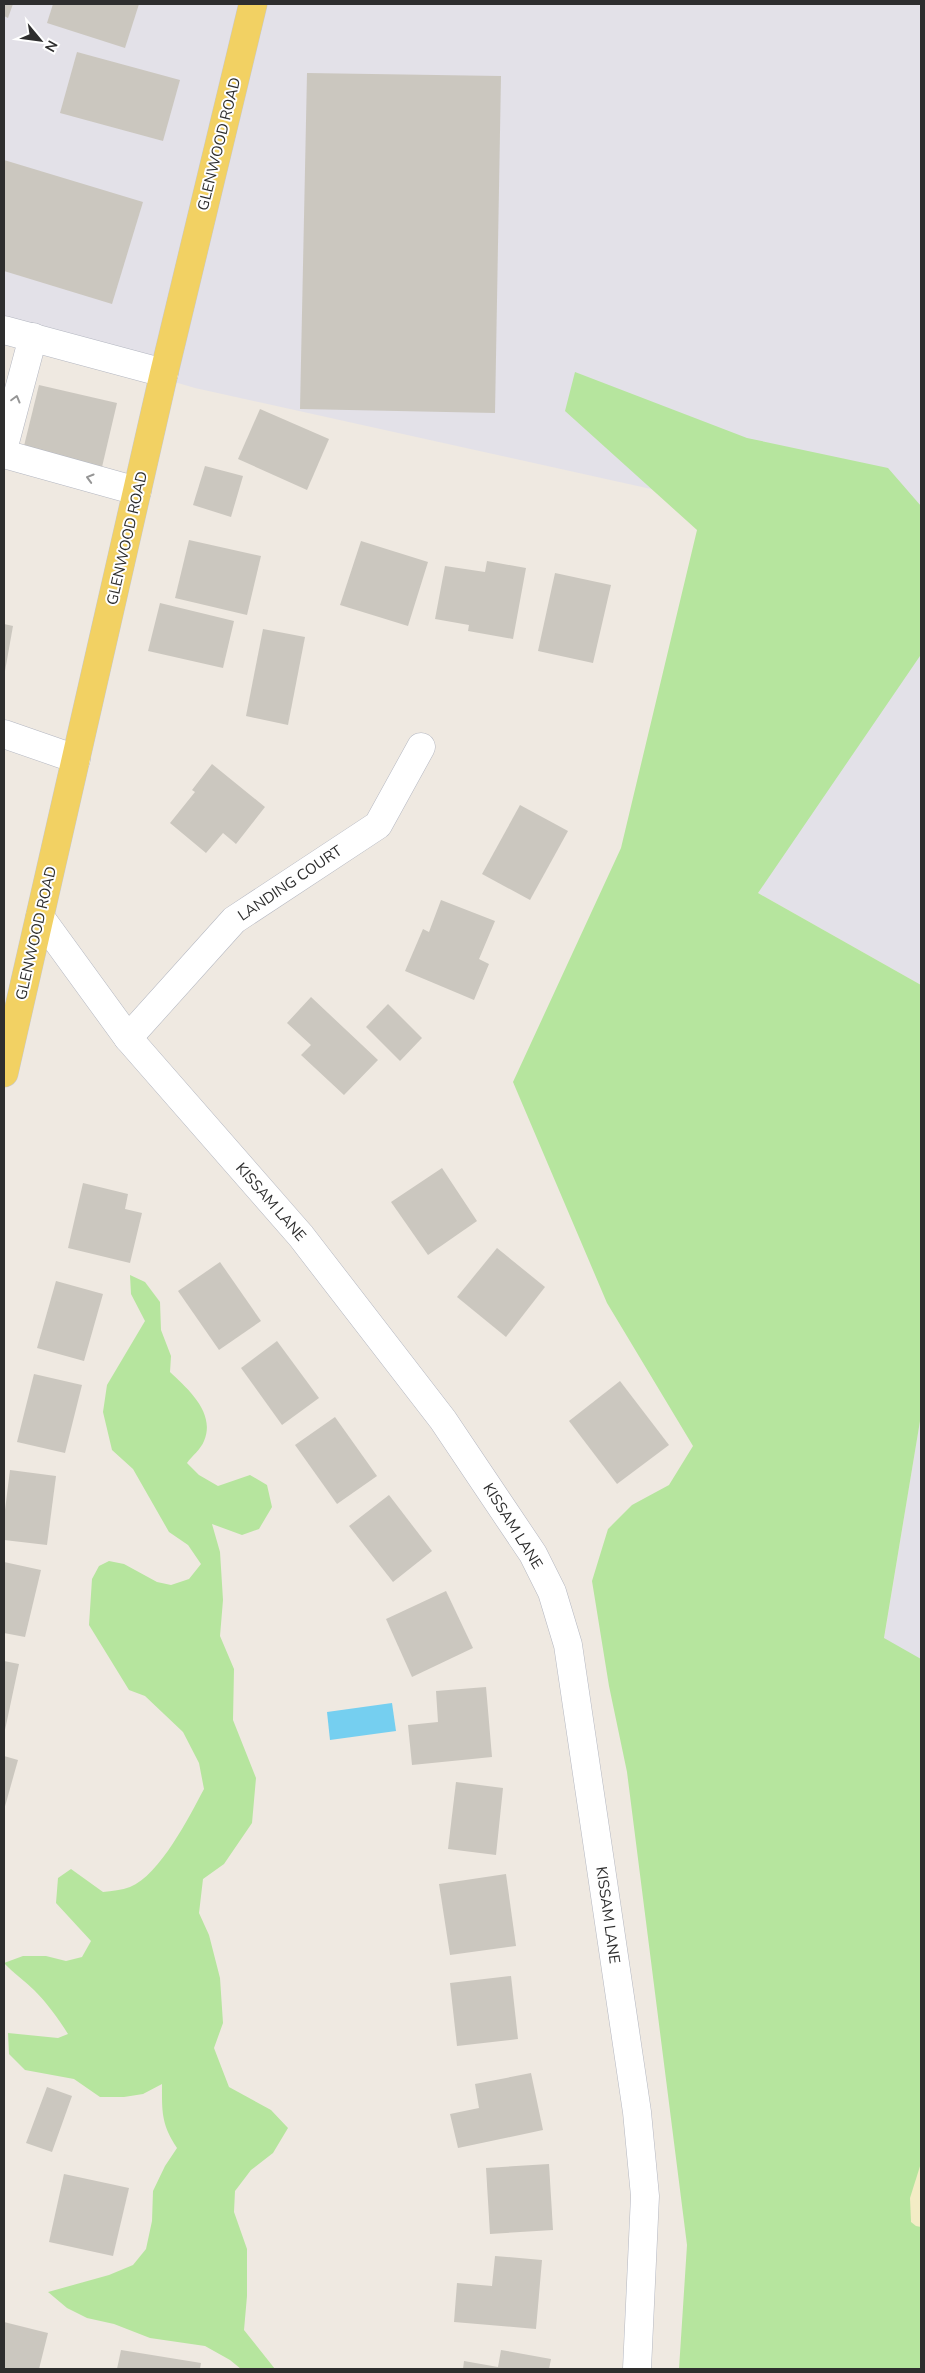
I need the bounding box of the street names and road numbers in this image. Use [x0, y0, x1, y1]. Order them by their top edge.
street label: GLENWOOD ROAD [193, 75, 245, 213]
street label: GLENWOOD ROAD [102, 469, 152, 607]
street label: LANDING COURT [234, 841, 346, 925]
street label: GLENWOOD ROAD [11, 864, 61, 1002]
street label: KISSAM LANE [231, 1159, 311, 1245]
street label: KISSAM LANE [479, 1479, 547, 1573]
street label: KISSAM LANE [591, 1865, 625, 1965]

